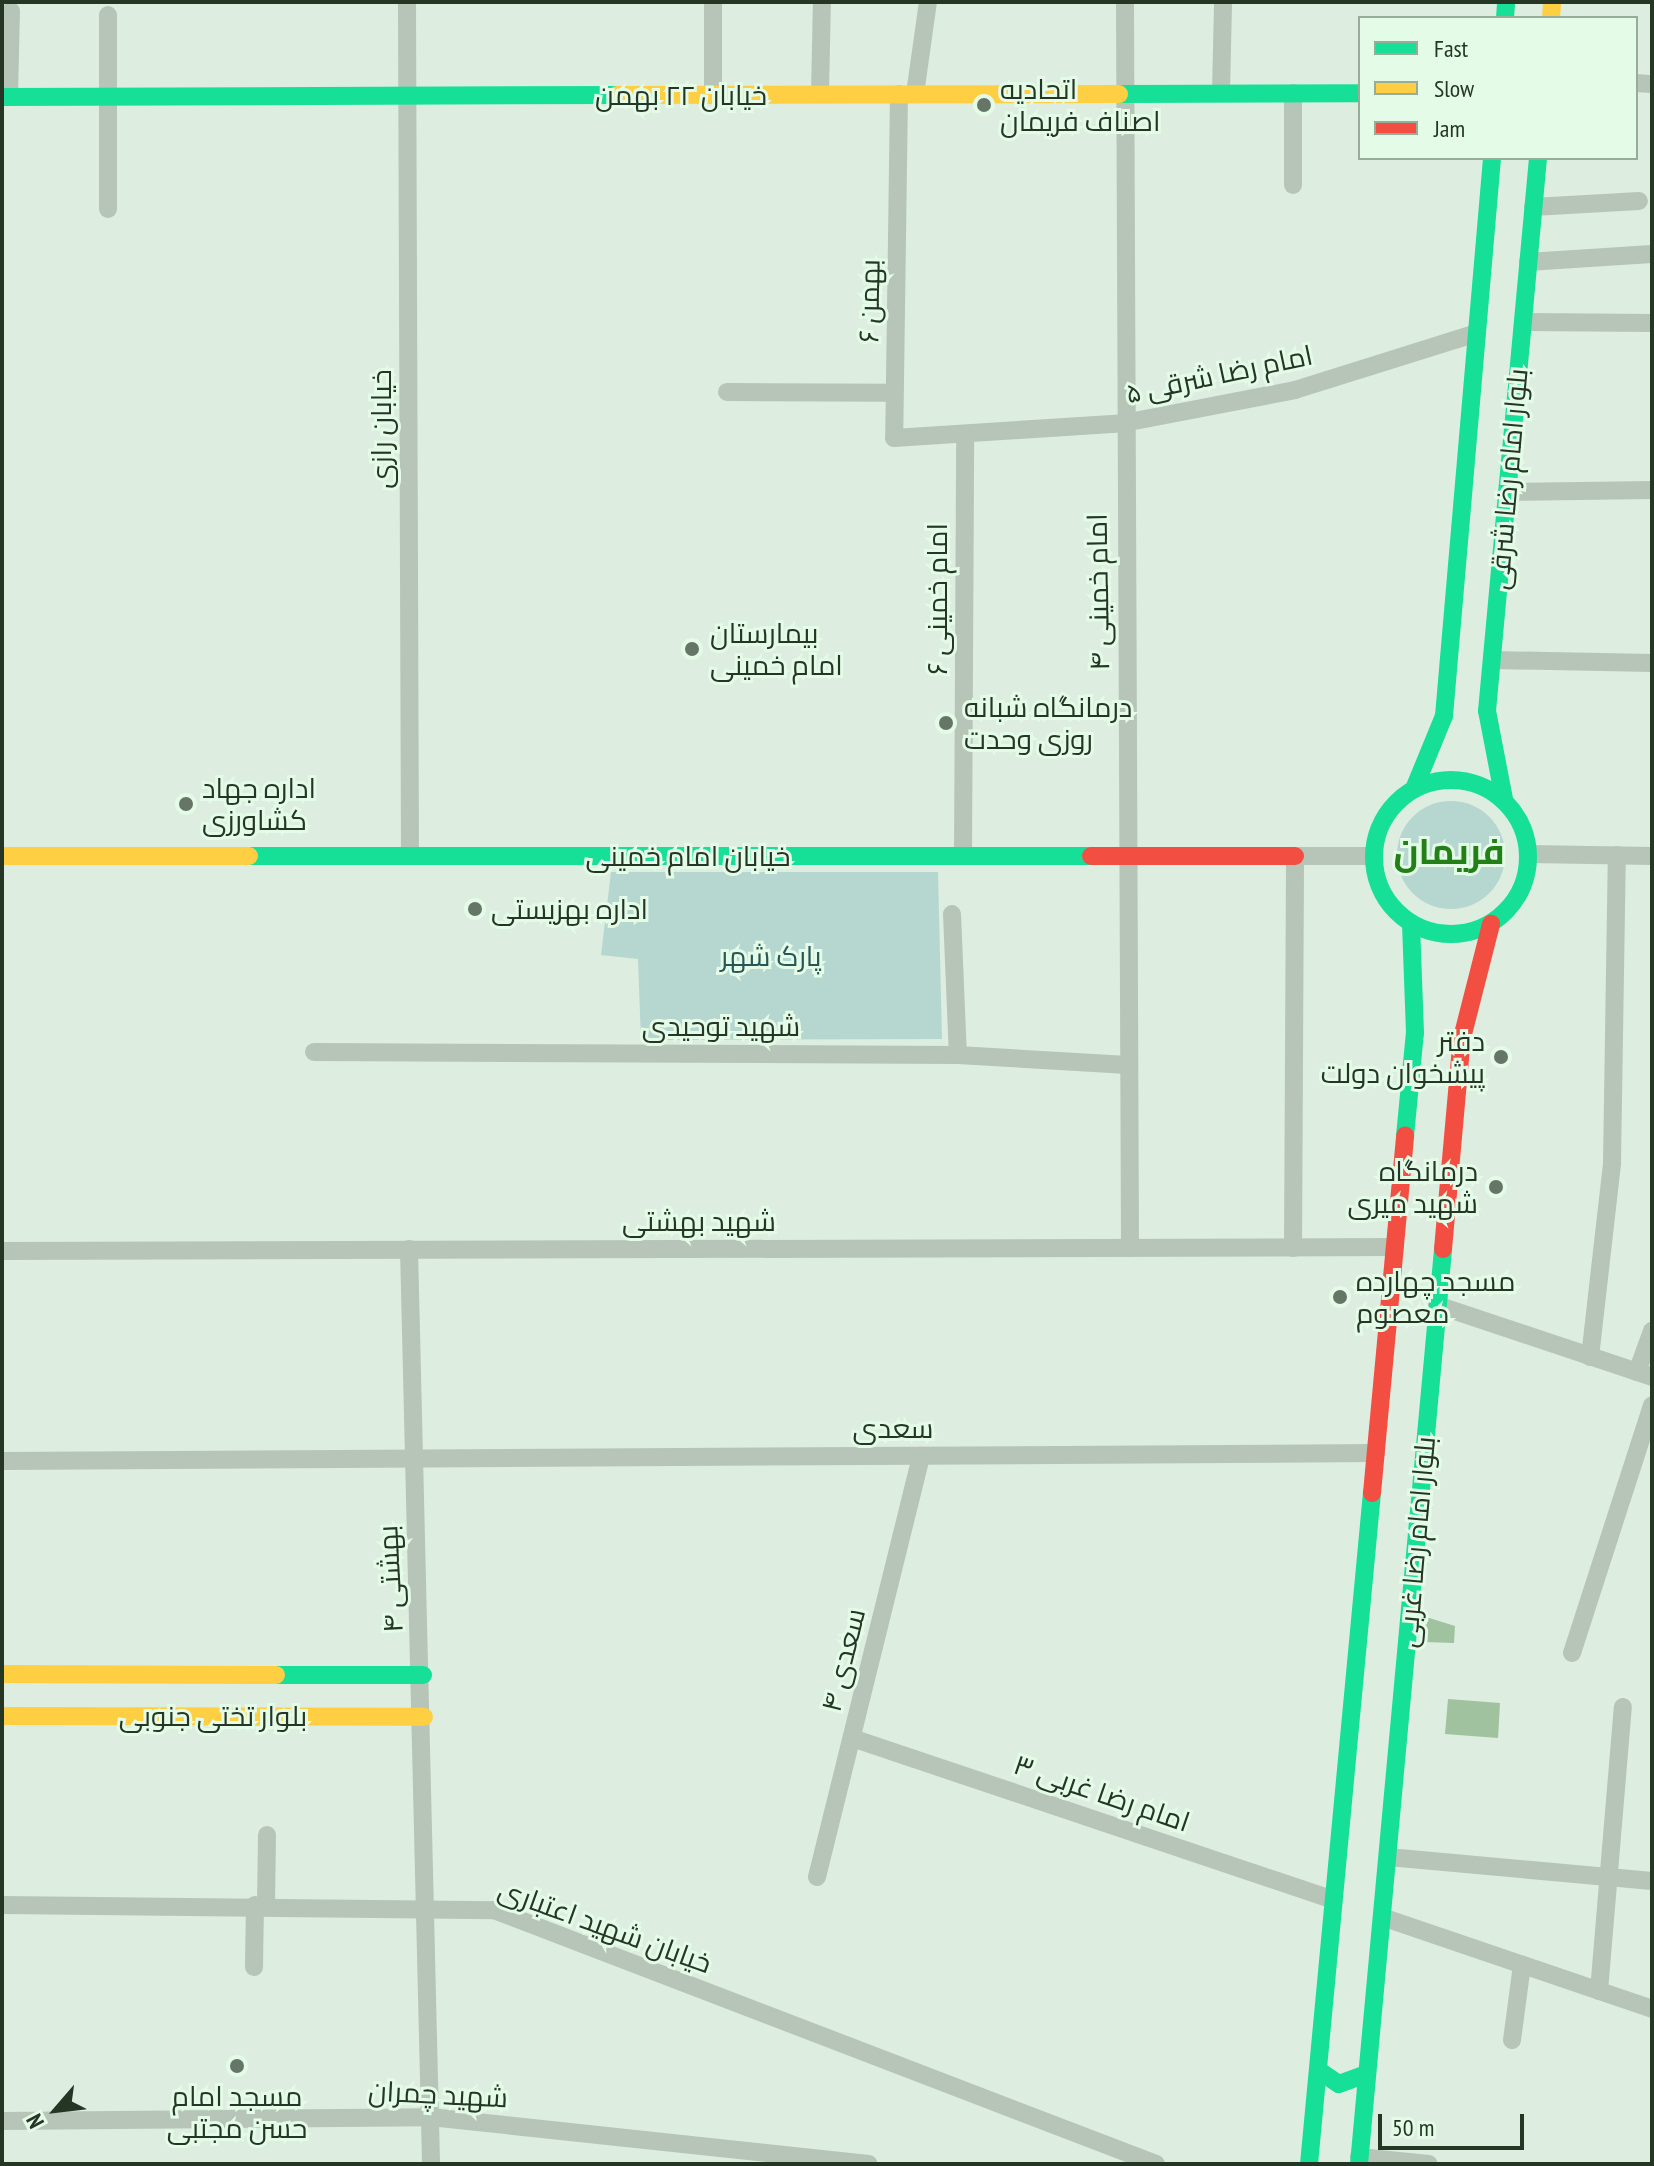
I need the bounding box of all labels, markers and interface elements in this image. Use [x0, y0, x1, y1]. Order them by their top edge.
legend [1358, 16, 1638, 160]
text: Fast [1434, 33, 1468, 64]
place label: اتحادیه اصناف فریمان [1000, 72, 1161, 138]
text: Slow [1434, 73, 1474, 104]
street label: خیابان ۲۲ بهمن [595, 78, 767, 112]
marker: اتحادیه اصناف فریمان [975, 96, 993, 114]
text: Jam [1434, 113, 1465, 144]
street label: بهمن ۶ [851, 259, 887, 343]
street label: امام رضا شرقی ۵ [1122, 338, 1316, 410]
street label: بلوار امام رضا شرقی [1482, 367, 1534, 591]
street label: خیابان رازی [364, 369, 398, 489]
street label: امام خمینی ۴ [1080, 513, 1116, 671]
street label: امام خمینی ۶ [920, 523, 954, 675]
place label: بیمارستان امام خمینی [710, 616, 843, 682]
marker: بیمارستان امام خمینی [681, 638, 703, 660]
place label: درمانگاه شبانه روزی وحدت [964, 690, 1132, 756]
marker: درمانگاه شبانه روزی وحدت [935, 712, 957, 734]
place label: اداره جهاد کشاورزی [202, 771, 316, 837]
marker: اداره جهاد کشاورزی [177, 795, 195, 813]
district label: فریمان [1393, 829, 1505, 873]
street label: خیابان امام خمینی [585, 839, 791, 873]
place label: اداره بهزیستی [491, 892, 648, 926]
marker: اداره بهزیستی [466, 900, 484, 918]
park label: پارک شهر [720, 939, 822, 973]
street label: شهید توحیدی [642, 1009, 800, 1043]
place label: دفتر پیشخوان دولت [1321, 1024, 1485, 1090]
marker: دفتر پیشخوان دولت [1492, 1048, 1510, 1066]
place label: درمانگاه شهید میری [1348, 1154, 1478, 1220]
marker: درمانگاه شهید میری [1485, 1176, 1507, 1198]
street label: شهید بهشتی [622, 1204, 776, 1238]
place label: مسجد چهارده معصوم [1356, 1264, 1515, 1330]
marker: مسجد چهارده معصوم [1331, 1288, 1349, 1306]
street label: سعدی [852, 1411, 934, 1445]
street label: بلوار امام رضا غربی [1390, 1435, 1442, 1649]
street label: بهشتی ۴ [370, 1524, 410, 1634]
street label: سعدی ۴ [814, 1605, 872, 1715]
street label: بلوار تختی جنوبی [119, 1699, 307, 1733]
street label: امام رضا غربی ۳ [1010, 1747, 1194, 1839]
street label: خیابان شهید اعتباری [494, 1872, 716, 1980]
marker: مسجد امام حسن مجتبی [228, 2057, 246, 2075]
north arrow [16, 2070, 96, 2150]
street label: شهید چمران [367, 2074, 509, 2114]
place label: مسجد امام حسن مجتبی [167, 2079, 307, 2145]
scale bar [1382, 2098, 1528, 2148]
text: N [20, 2109, 50, 2133]
text: 50 m [1392, 2112, 1434, 2143]

